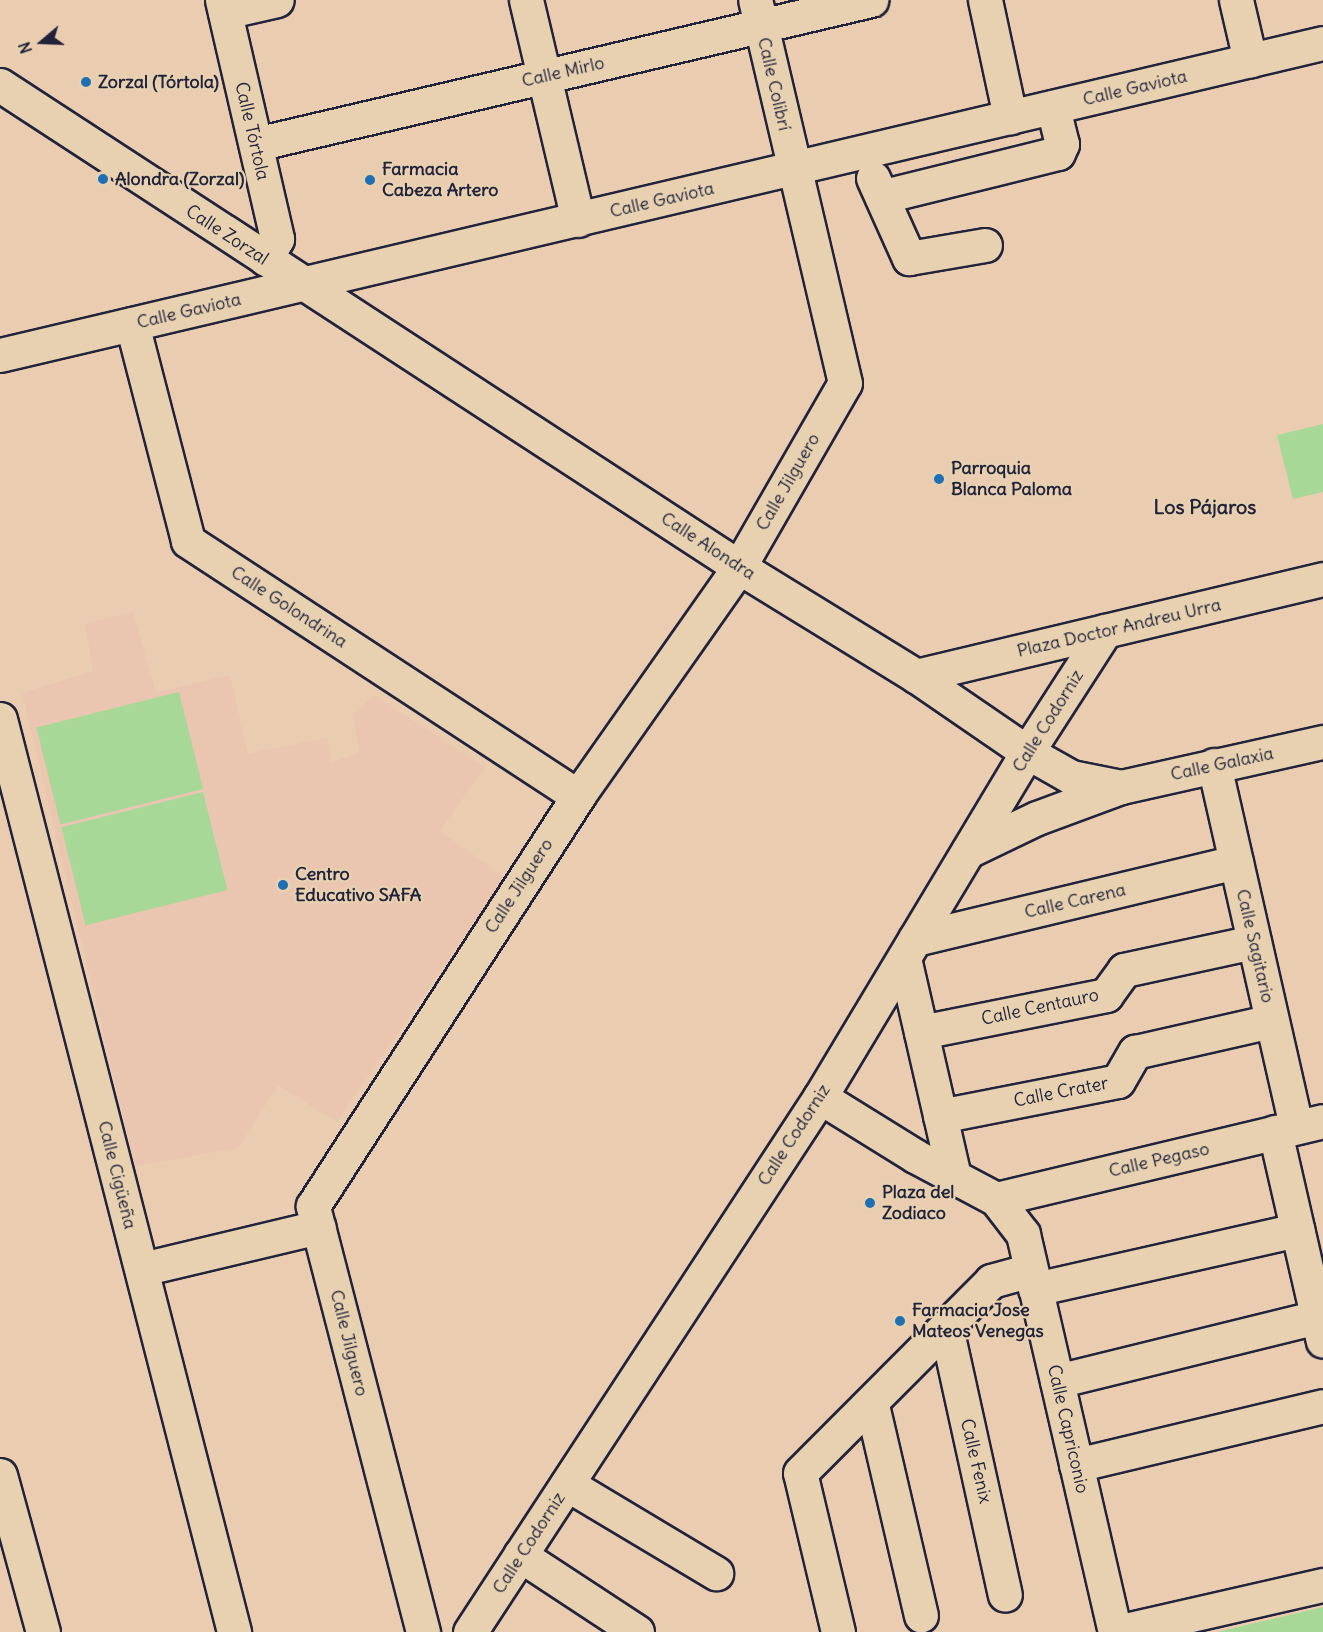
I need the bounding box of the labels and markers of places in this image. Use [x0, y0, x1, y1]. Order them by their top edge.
place label: Zorzal (Tórtola) [98, 71, 219, 93]
marker: Zorzal (Tórtola) [79, 75, 93, 89]
place label: Farmacia Cabeza Artero [382, 159, 498, 201]
place label: Alondra (Zorzal) [115, 168, 244, 190]
marker: Alondra (Zorzal) [96, 172, 110, 186]
marker: Farmacia Cabeza Artero [363, 173, 377, 187]
place label: Parroquia Blanca Paloma [951, 458, 1072, 500]
marker: Parroquia Blanca Paloma [932, 472, 946, 486]
place label: Centro Educativo SAFA [295, 864, 421, 906]
marker: Centro Educativo SAFA [276, 878, 290, 892]
place label: Plaza del Zodiaco [882, 1182, 954, 1224]
marker: Plaza del Zodiaco [863, 1196, 877, 1210]
place label: Farmacia Jose Mateos Venegas [912, 1300, 1044, 1342]
marker: Farmacia Jose Mateos Venegas [893, 1314, 907, 1328]

